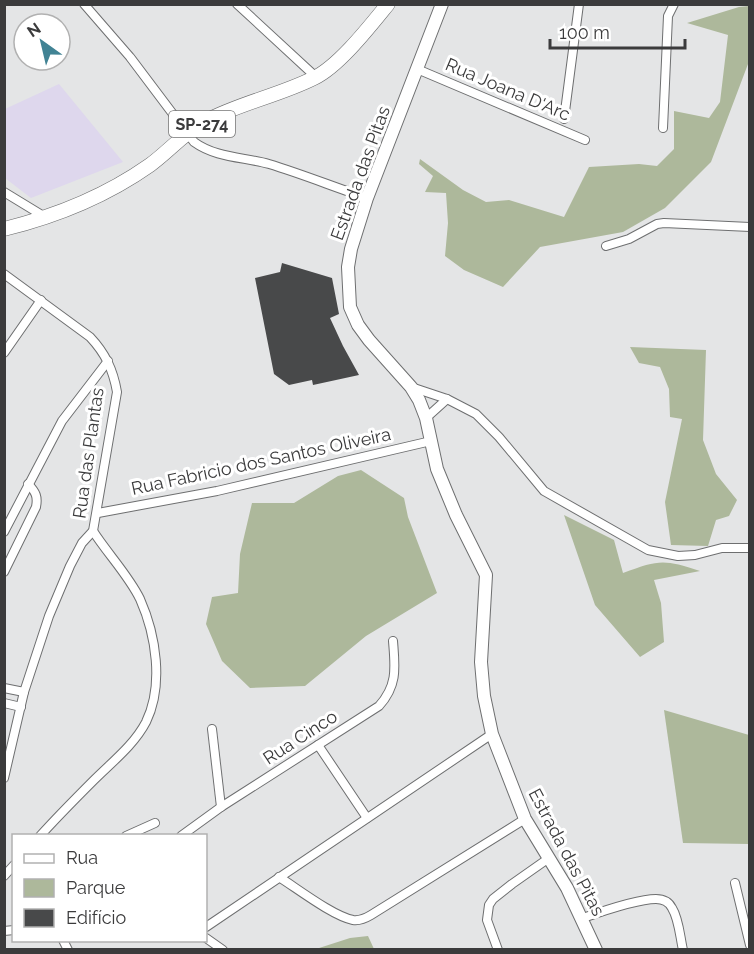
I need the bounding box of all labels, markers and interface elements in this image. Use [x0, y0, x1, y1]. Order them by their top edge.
north arrow [12, 12, 72, 72]
scale bar [550, 12, 685, 50]
text: N [24, 19, 44, 41]
text: 100 m [559, 22, 610, 43]
street label: Rua Joana D'Arc [442, 53, 574, 125]
street label: Estrada das Pitas [326, 103, 394, 243]
road number: SP-274 [169, 111, 235, 137]
street label: Rua das Plantas [68, 386, 108, 520]
street label: Rua Fabricio dos Santos Oliveira [129, 423, 393, 499]
street label: Rua Cinco [259, 705, 341, 769]
street label: Estrada das Pitas [525, 785, 610, 920]
legend [12, 834, 207, 942]
text: Rua [66, 847, 98, 868]
text: Parque [66, 877, 126, 898]
text: Edifício [66, 907, 126, 928]

